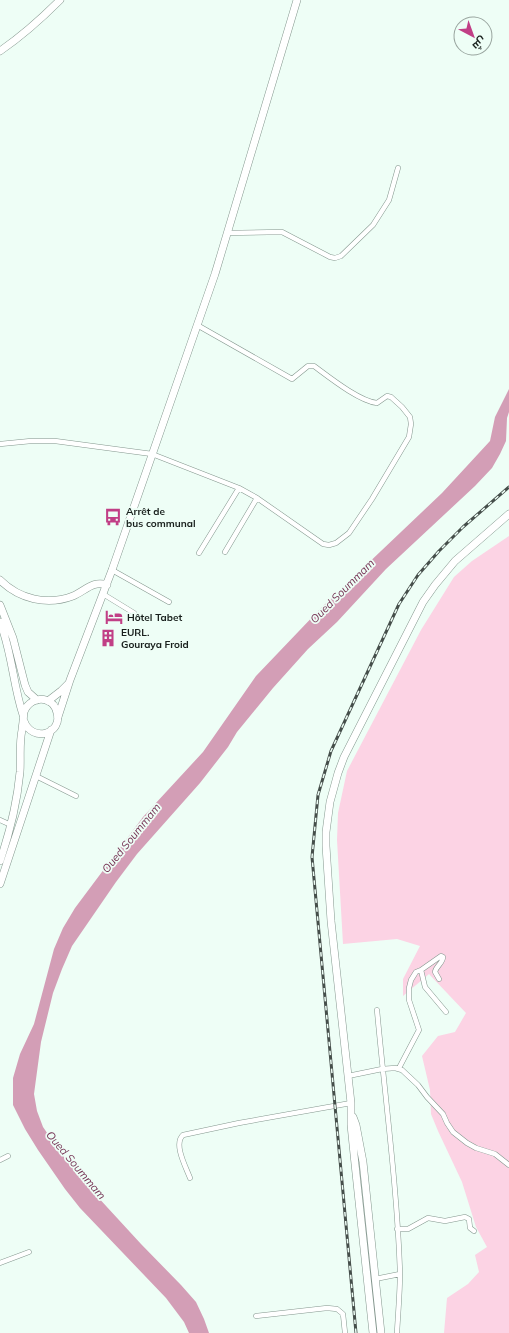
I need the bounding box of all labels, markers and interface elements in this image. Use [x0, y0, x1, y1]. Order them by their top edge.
north arrow [453, 16, 493, 56]
text: ش [470, 34, 489, 53]
place label: Arrêt de bus communal [126, 505, 196, 530]
bus stop icon: Arrêt de bus communal [103, 507, 123, 527]
water label: Oued Soummam [307, 556, 377, 626]
hotel icon: Hôtel Tabet [104, 607, 124, 627]
place label: Hôtel Tabet [127, 611, 182, 624]
place label: EURL. Gouraya Froid [121, 626, 189, 651]
building icon: EURL. Gouraya Froid [98, 628, 118, 648]
water label: Oued Soummam [99, 800, 164, 876]
water label: Oued Soummam [43, 1128, 109, 1202]

